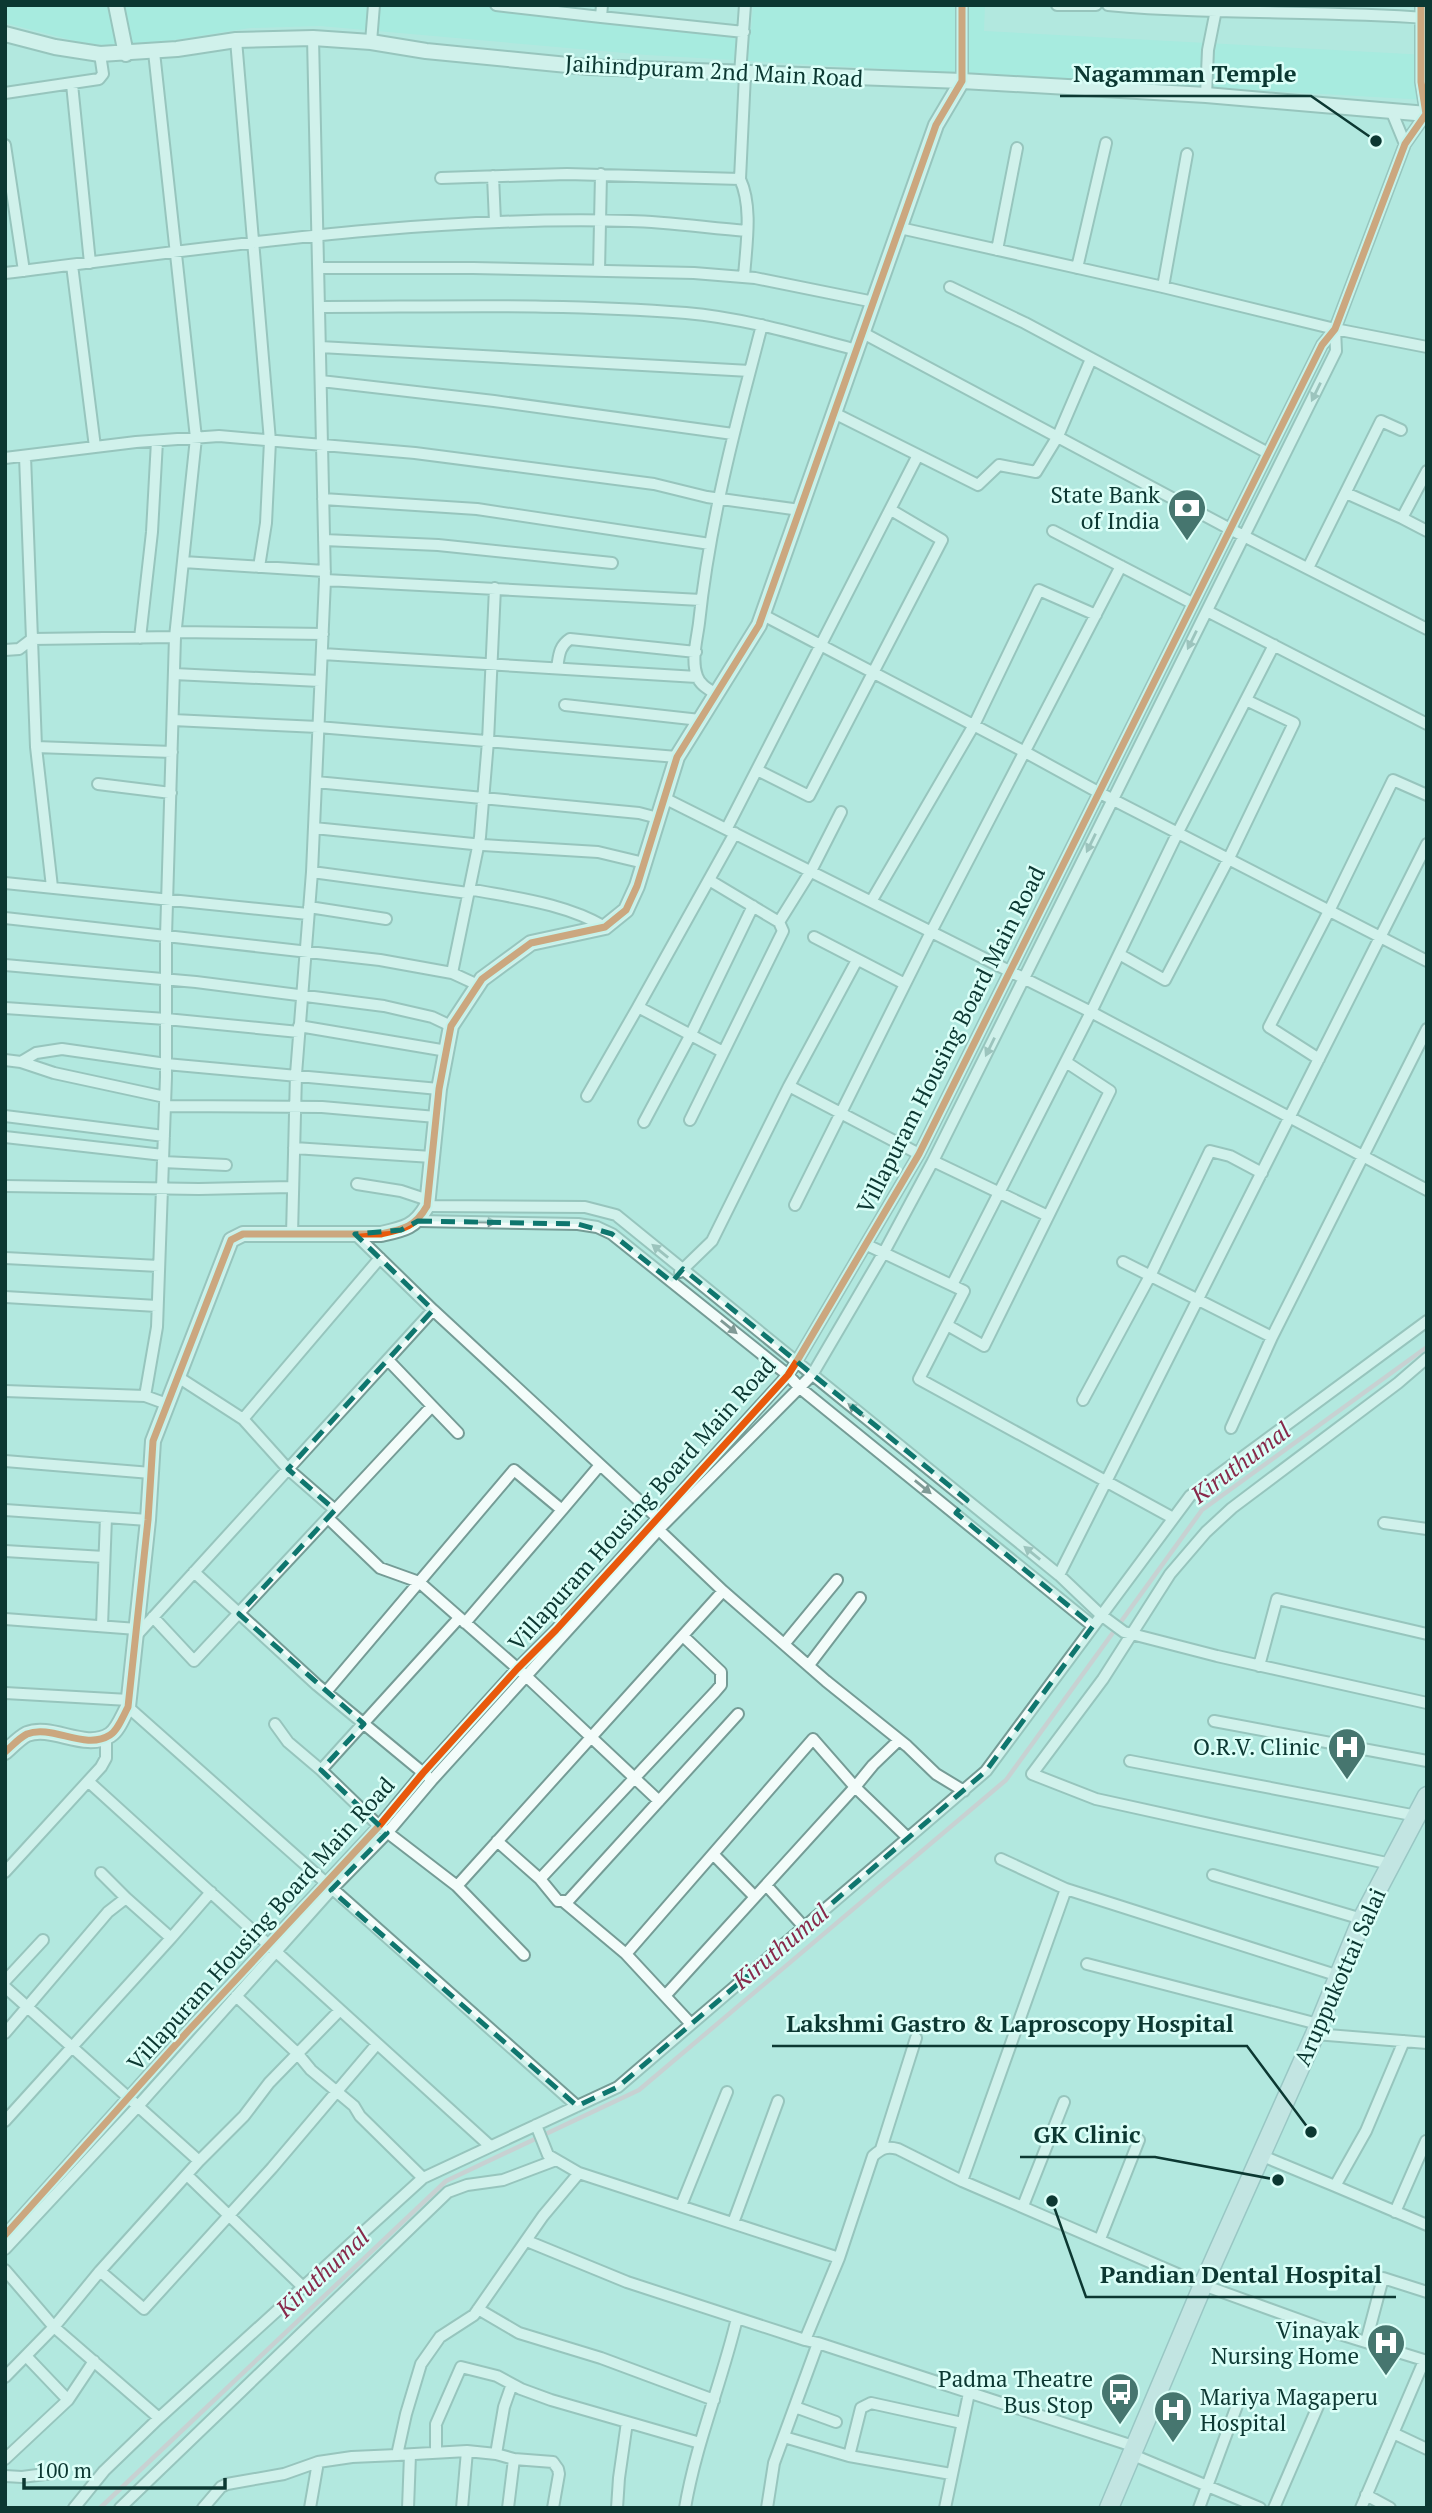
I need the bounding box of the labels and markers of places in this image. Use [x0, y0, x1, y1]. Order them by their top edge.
callout: Nagamman Temple [1060, 51, 1311, 96]
place label: State Bank of India [1051, 479, 1160, 536]
bank icon: State Bank of India [1166, 487, 1208, 542]
hospital icon: O.R.V. Clinic [1326, 1726, 1368, 1781]
place label: O.R.V. Clinic [1193, 1731, 1320, 1762]
callout: Lakshmi Gastro & Laproscopy Hospital [772, 2001, 1247, 2046]
callout: GK Clinic [1020, 2112, 1155, 2157]
callout: Pandian Dental Hospital [1086, 2252, 1396, 2297]
place label: Vinayak Nursing Home [1211, 2314, 1359, 2371]
hospital icon: Vinayak Nursing Home [1365, 2322, 1407, 2377]
place label: Padma Theatre Bus Stop [938, 2363, 1093, 2420]
bus stop icon: Padma Theatre Bus Stop [1099, 2371, 1141, 2426]
place label: Mariya Magaperu Hospital [1200, 2381, 1378, 2438]
hospital icon: Mariya Magaperu Hospital [1152, 2389, 1194, 2444]

